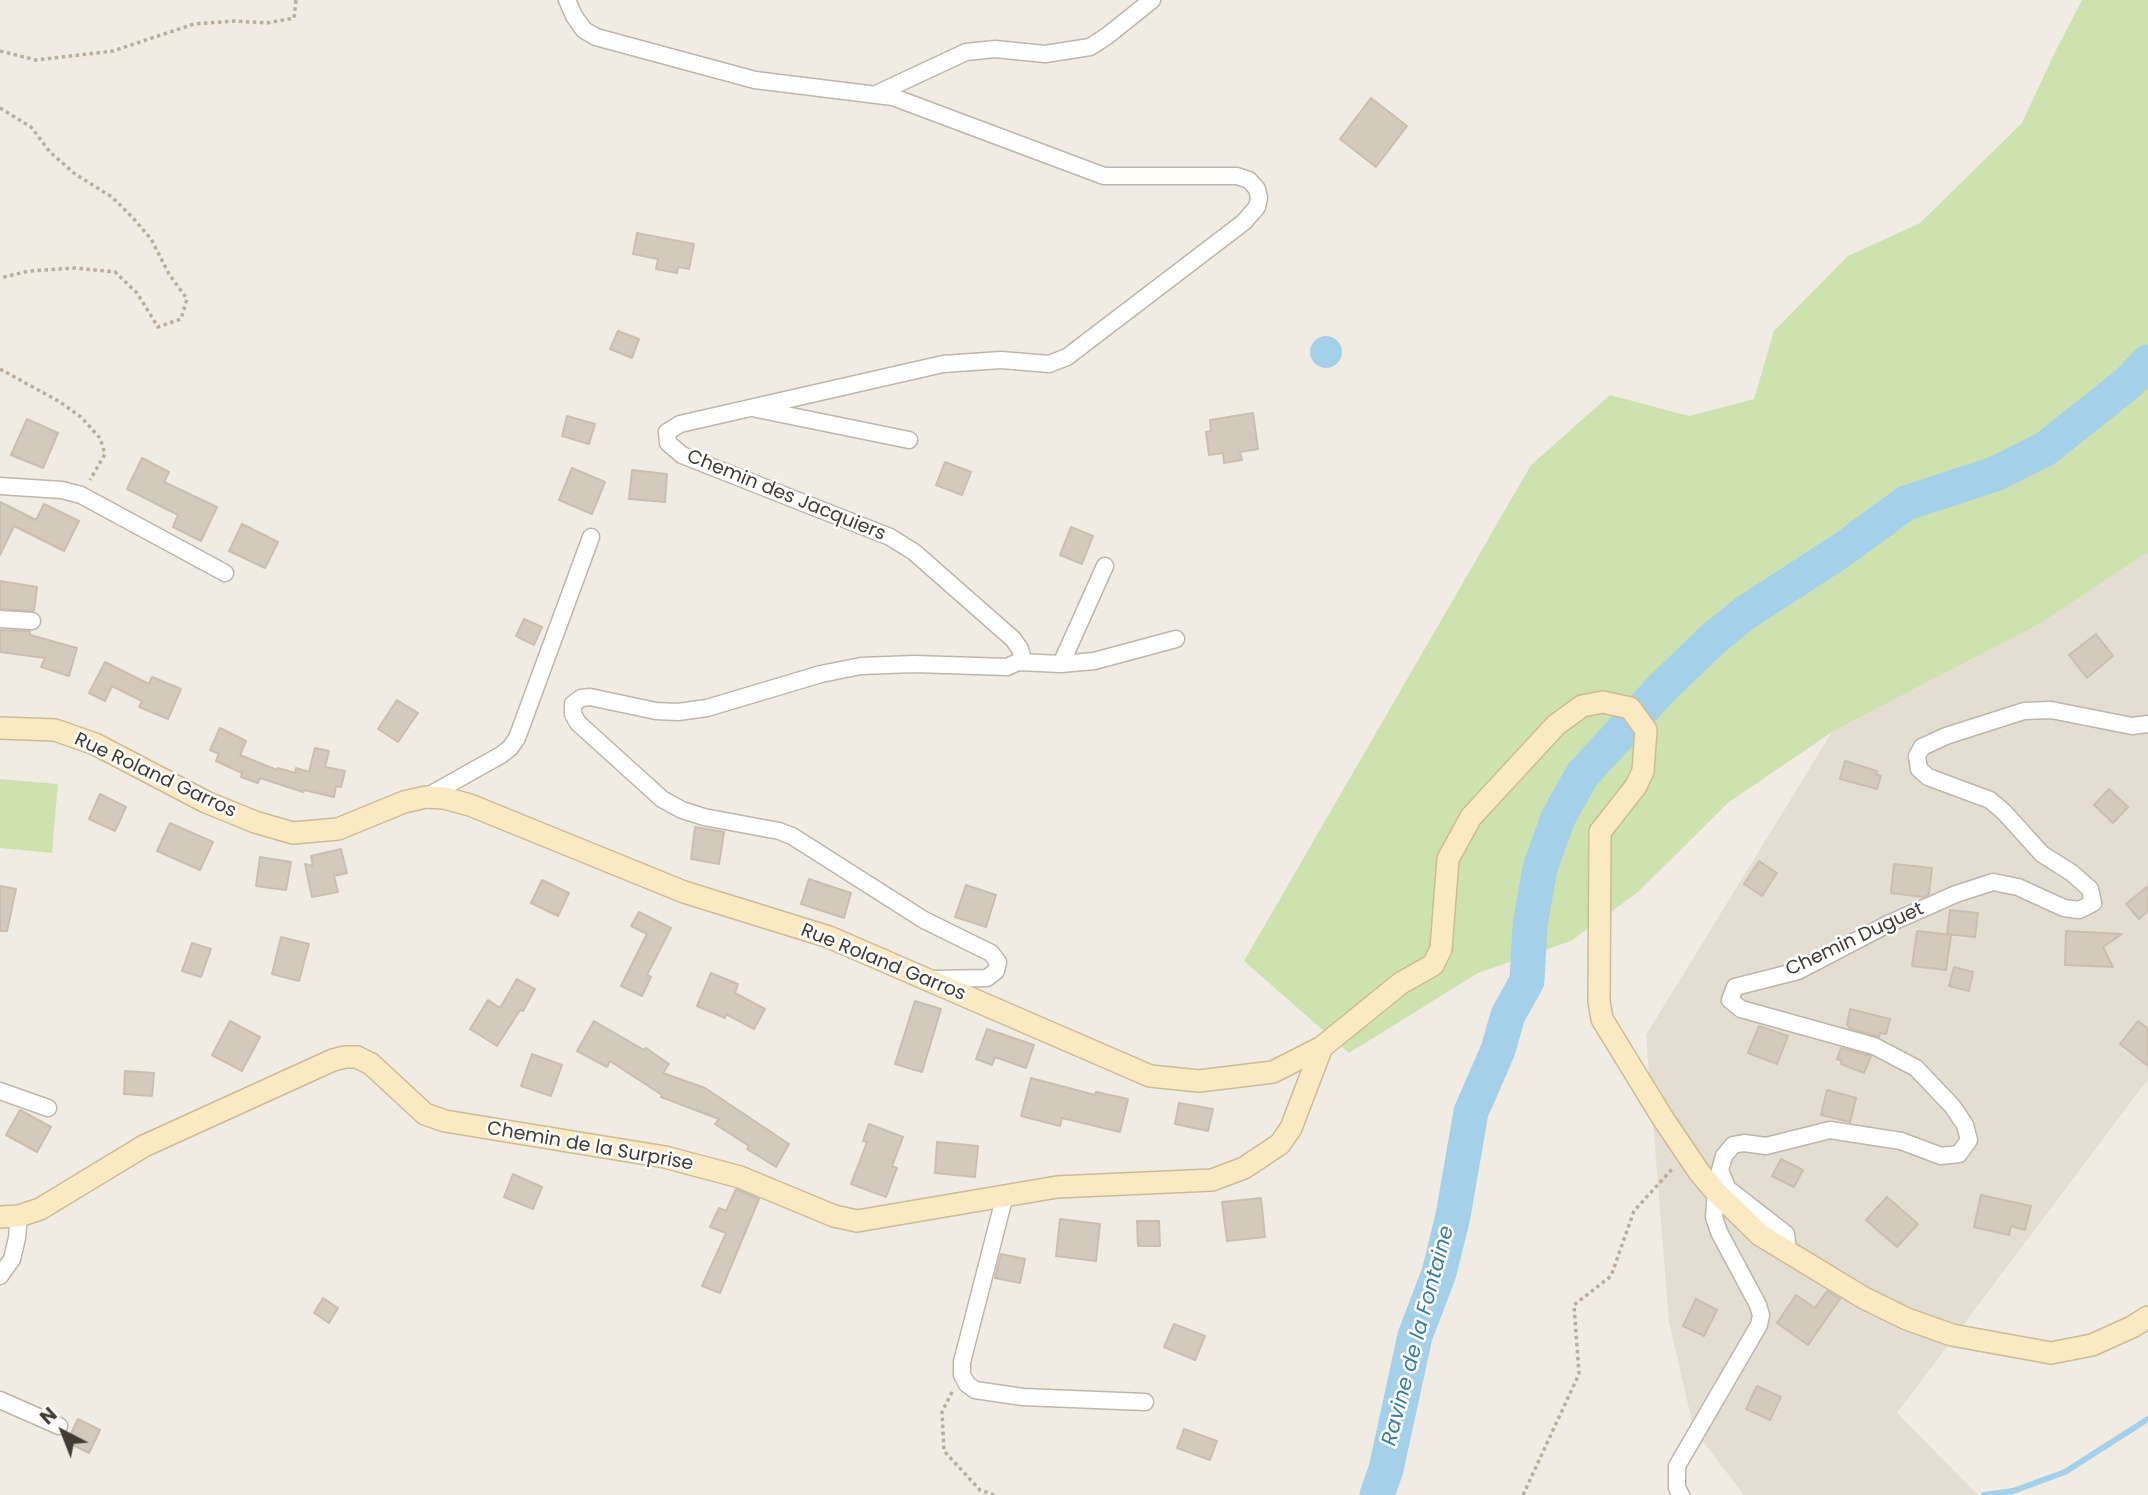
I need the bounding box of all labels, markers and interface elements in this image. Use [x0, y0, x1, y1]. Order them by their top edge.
street label: Chemin des Jacquiers [683, 446, 889, 546]
street label: Rue Roland Garros [71, 729, 239, 823]
street label: Chemin Duguet [1782, 898, 1928, 982]
street label: Rue Roland Garros [797, 920, 969, 1006]
street label: Chemin de la Surprise [485, 1118, 695, 1176]
water label: Ravine de la Fontaine [1377, 1223, 1461, 1449]
north arrow [28, 1397, 98, 1467]
text: N [34, 1401, 63, 1431]

